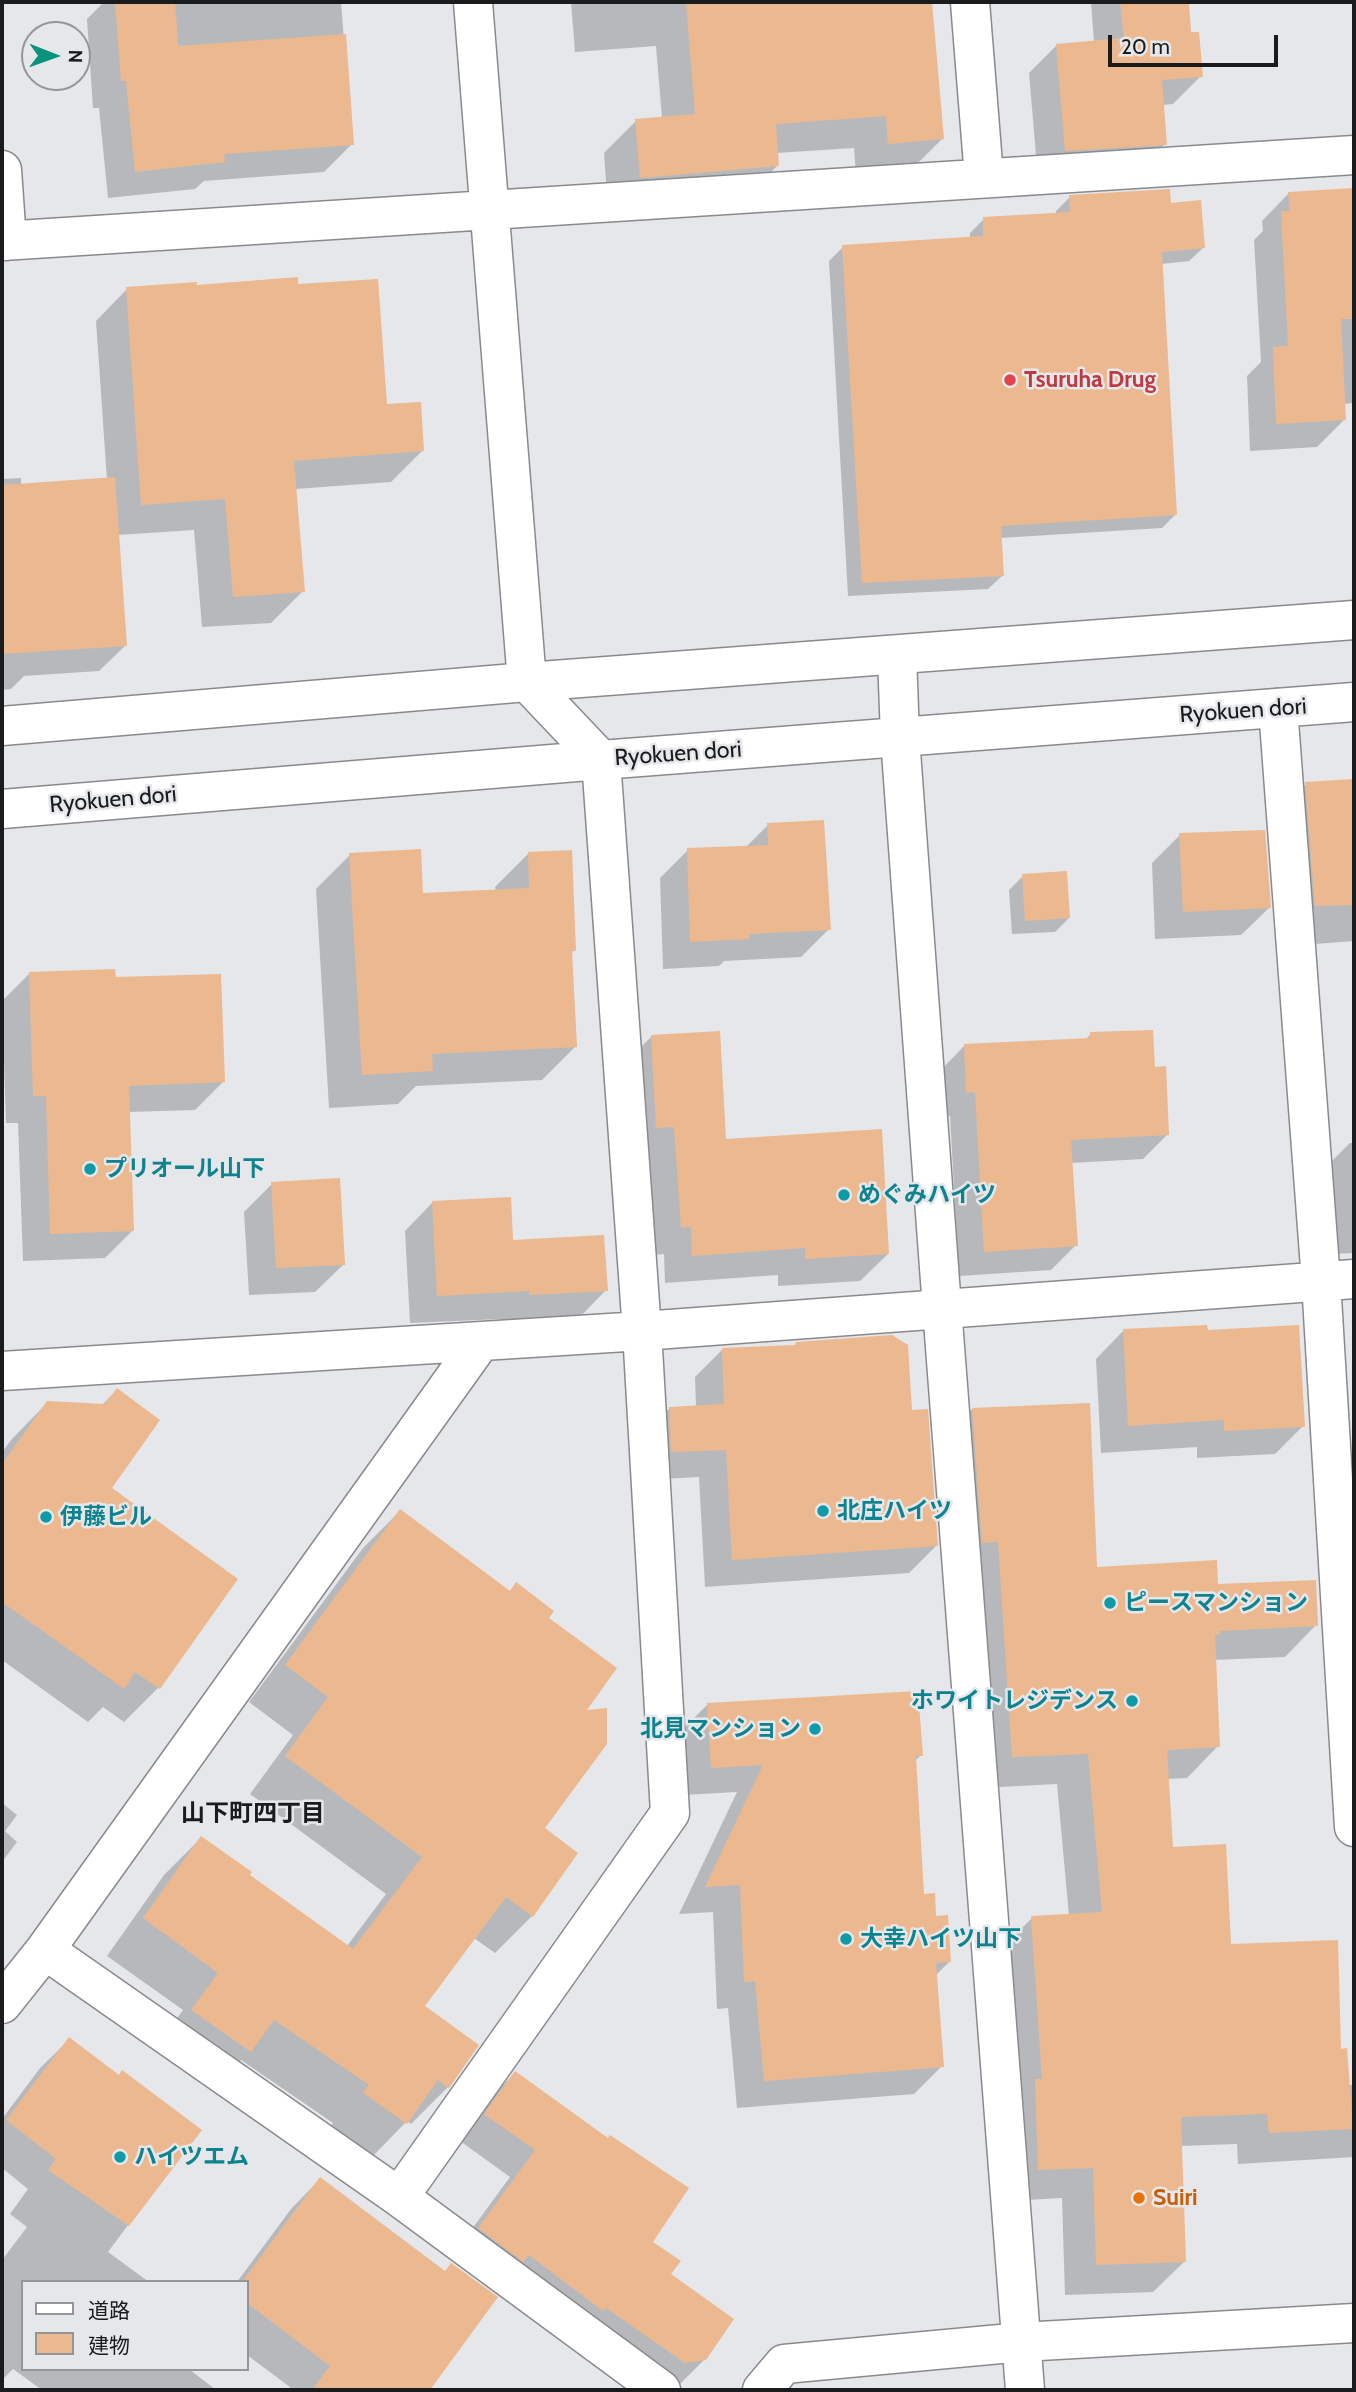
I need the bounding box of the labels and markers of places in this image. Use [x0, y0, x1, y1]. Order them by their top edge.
place label: Tsuruha Drug [1024, 366, 1156, 394]
marker: Tsuruha Drug [1002, 372, 1018, 388]
place label: プリオール山下 [104, 1155, 265, 1183]
marker: プリオール山下 [82, 1161, 98, 1177]
place label: めぐみハイツ [858, 1181, 996, 1209]
marker: めぐみハイツ [836, 1187, 852, 1203]
place label: 北庄ハイツ [837, 1497, 952, 1525]
place label: 伊藤ビル [60, 1503, 152, 1531]
marker: 北庄ハイツ [815, 1503, 831, 1519]
marker: 伊藤ビル [38, 1509, 54, 1525]
place label: ピースマンション [1124, 1589, 1308, 1617]
marker: ピースマンション [1102, 1595, 1118, 1611]
place label: ホワイトレジデンス [911, 1687, 1118, 1715]
marker: ホワイトレジデンス [1124, 1693, 1140, 1709]
place label: 北見マンション [640, 1715, 801, 1743]
marker: 北見マンション [807, 1721, 823, 1737]
place label: 大幸ハイツ山下 [860, 1925, 1021, 1953]
marker: 大幸ハイツ山下 [838, 1931, 854, 1947]
place label: ハイツエム [134, 2143, 249, 2171]
marker: ハイツエム [112, 2149, 128, 2165]
place label: Suiri [1153, 2184, 1198, 2212]
marker: Suiri [1131, 2190, 1147, 2206]

